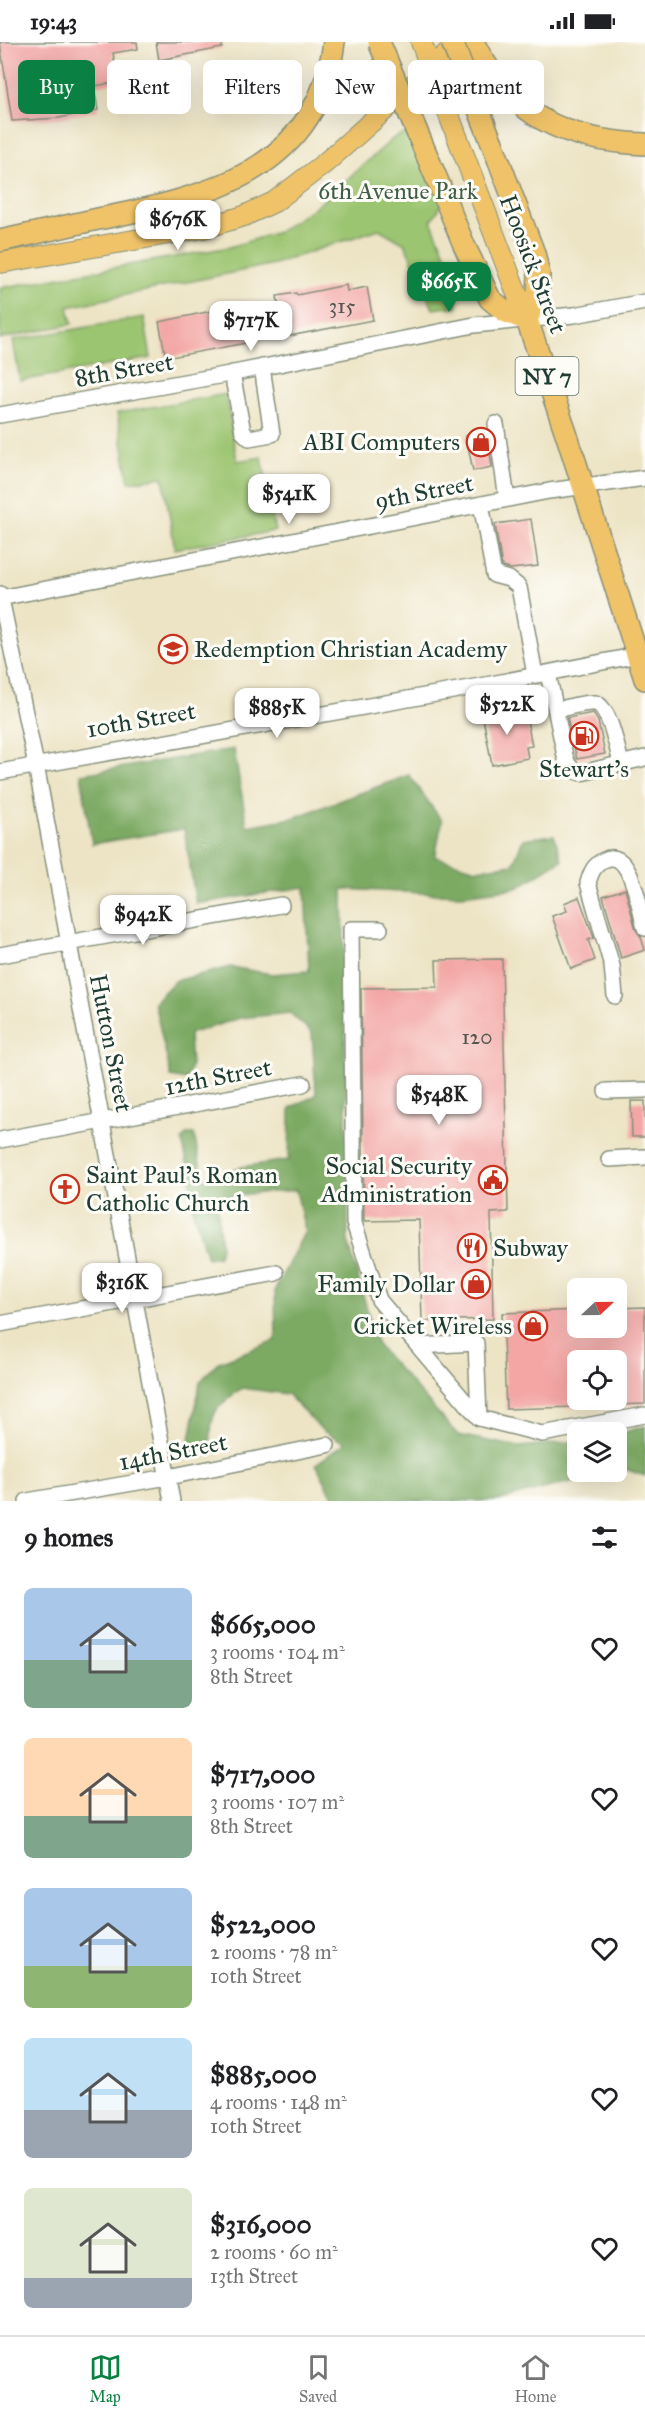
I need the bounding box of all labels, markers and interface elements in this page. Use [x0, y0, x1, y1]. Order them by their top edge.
text: 19:43 [30, 8, 77, 35]
chip: Buy [18, 60, 95, 114]
chip: Rent [107, 60, 191, 114]
chip: Filters [203, 60, 302, 114]
chip: New [314, 60, 396, 114]
chip: Apartment [408, 60, 544, 114]
park label: 6th Avenue Park [318, 176, 479, 206]
street label: Hoosick Street [493, 190, 573, 338]
pin: $676K [136, 200, 220, 251]
text: $676K [149, 207, 207, 231]
pin: $665K [407, 262, 491, 313]
text: $665K [421, 269, 477, 293]
house number: 315 [329, 293, 355, 319]
pin: $717K [209, 301, 293, 352]
text: $717K [223, 308, 279, 332]
street label: 8th Street [72, 347, 176, 393]
road number: NY 7 [516, 357, 578, 395]
shop icon: ABI Computers [465, 426, 497, 458]
place label: ABI Computers [302, 427, 460, 457]
street label: 9th Street [372, 468, 476, 516]
pin: $541K [247, 474, 331, 525]
text: $541K [262, 481, 316, 505]
school or university icon: Redemption Christian Academy [157, 633, 189, 665]
place label: Redemption Christian Academy [194, 634, 508, 664]
pin: $522K [465, 685, 549, 736]
pin: $885K [235, 688, 319, 739]
text: $522K [479, 692, 535, 716]
text: $885K [249, 695, 305, 719]
street label: 10th Street [84, 696, 198, 744]
fuel station icon: Stewart's [568, 720, 600, 752]
place label: Stewart's [539, 754, 629, 784]
pin: $942K [101, 895, 185, 946]
text: $942K [114, 902, 172, 926]
street label: Hutton Street [83, 971, 139, 1115]
house number: 120 [462, 1024, 492, 1050]
street label: 12th Street [162, 1052, 274, 1102]
pin: $548K [397, 1075, 481, 1126]
text: $548K [411, 1082, 467, 1106]
place label: Social Security Administration [320, 1151, 473, 1209]
place label: Saint Paul's Roman Catholic Church [86, 1160, 278, 1218]
public building icon: Social Security Administration [477, 1164, 509, 1196]
church icon: Saint Paul's Roman Catholic Church [49, 1173, 81, 1205]
restaurant icon: Subway [456, 1232, 488, 1264]
place label: Subway [493, 1233, 569, 1263]
pin: $316K [80, 1263, 164, 1314]
shop icon: Family Dollar [460, 1268, 492, 1300]
place label: Family Dollar [317, 1269, 455, 1299]
text: $316K [96, 1270, 148, 1294]
north arrow [567, 1278, 627, 1338]
map controls [567, 1278, 627, 1482]
shop icon: Cricket Wireless [517, 1310, 549, 1342]
place label: Cricket Wireless [353, 1311, 512, 1341]
button: locate [567, 1350, 627, 1410]
button: layers [567, 1422, 627, 1482]
street label: 14th Street [116, 1427, 230, 1477]
text: 9 homes [24, 1521, 113, 1553]
icon: filters [588, 1521, 621, 1554]
text: $665,000 [210, 1608, 316, 1640]
icon: home [72, 1612, 144, 1684]
icon: heart [588, 1632, 621, 1665]
text: 3 rooms · 104 m² [210, 1640, 345, 1664]
text: 8th Street [210, 1664, 293, 1688]
text: $717,000 [210, 1758, 315, 1790]
icon: home [72, 1762, 144, 1834]
icon: heart [588, 1782, 621, 1815]
text: 3 rooms · 107 m² [210, 1790, 344, 1814]
text: 8th Street [210, 1814, 293, 1838]
text: $522,000 [210, 1908, 316, 1940]
icon: home [72, 1912, 144, 1984]
icon: heart [588, 1932, 621, 1965]
text: 2 rooms · 78 m² [210, 1940, 337, 1964]
text: 10th Street [210, 1964, 302, 1988]
text: $885,000 [210, 2058, 317, 2090]
icon: home [72, 2062, 144, 2134]
icon: heart [588, 2082, 621, 2115]
text: 4 rooms · 148 m² [210, 2090, 347, 2114]
text: 10th Street [210, 2114, 302, 2138]
text: $316,000 [210, 2208, 312, 2240]
icon: home [72, 2212, 144, 2284]
icon: heart [588, 2232, 621, 2265]
text: 2 rooms · 60 m² [210, 2240, 338, 2264]
text: 13th Street [210, 2264, 298, 2288]
tab: Map [89, 2351, 122, 2406]
tab: Saved [299, 2351, 337, 2406]
tab: Home [514, 2351, 556, 2406]

